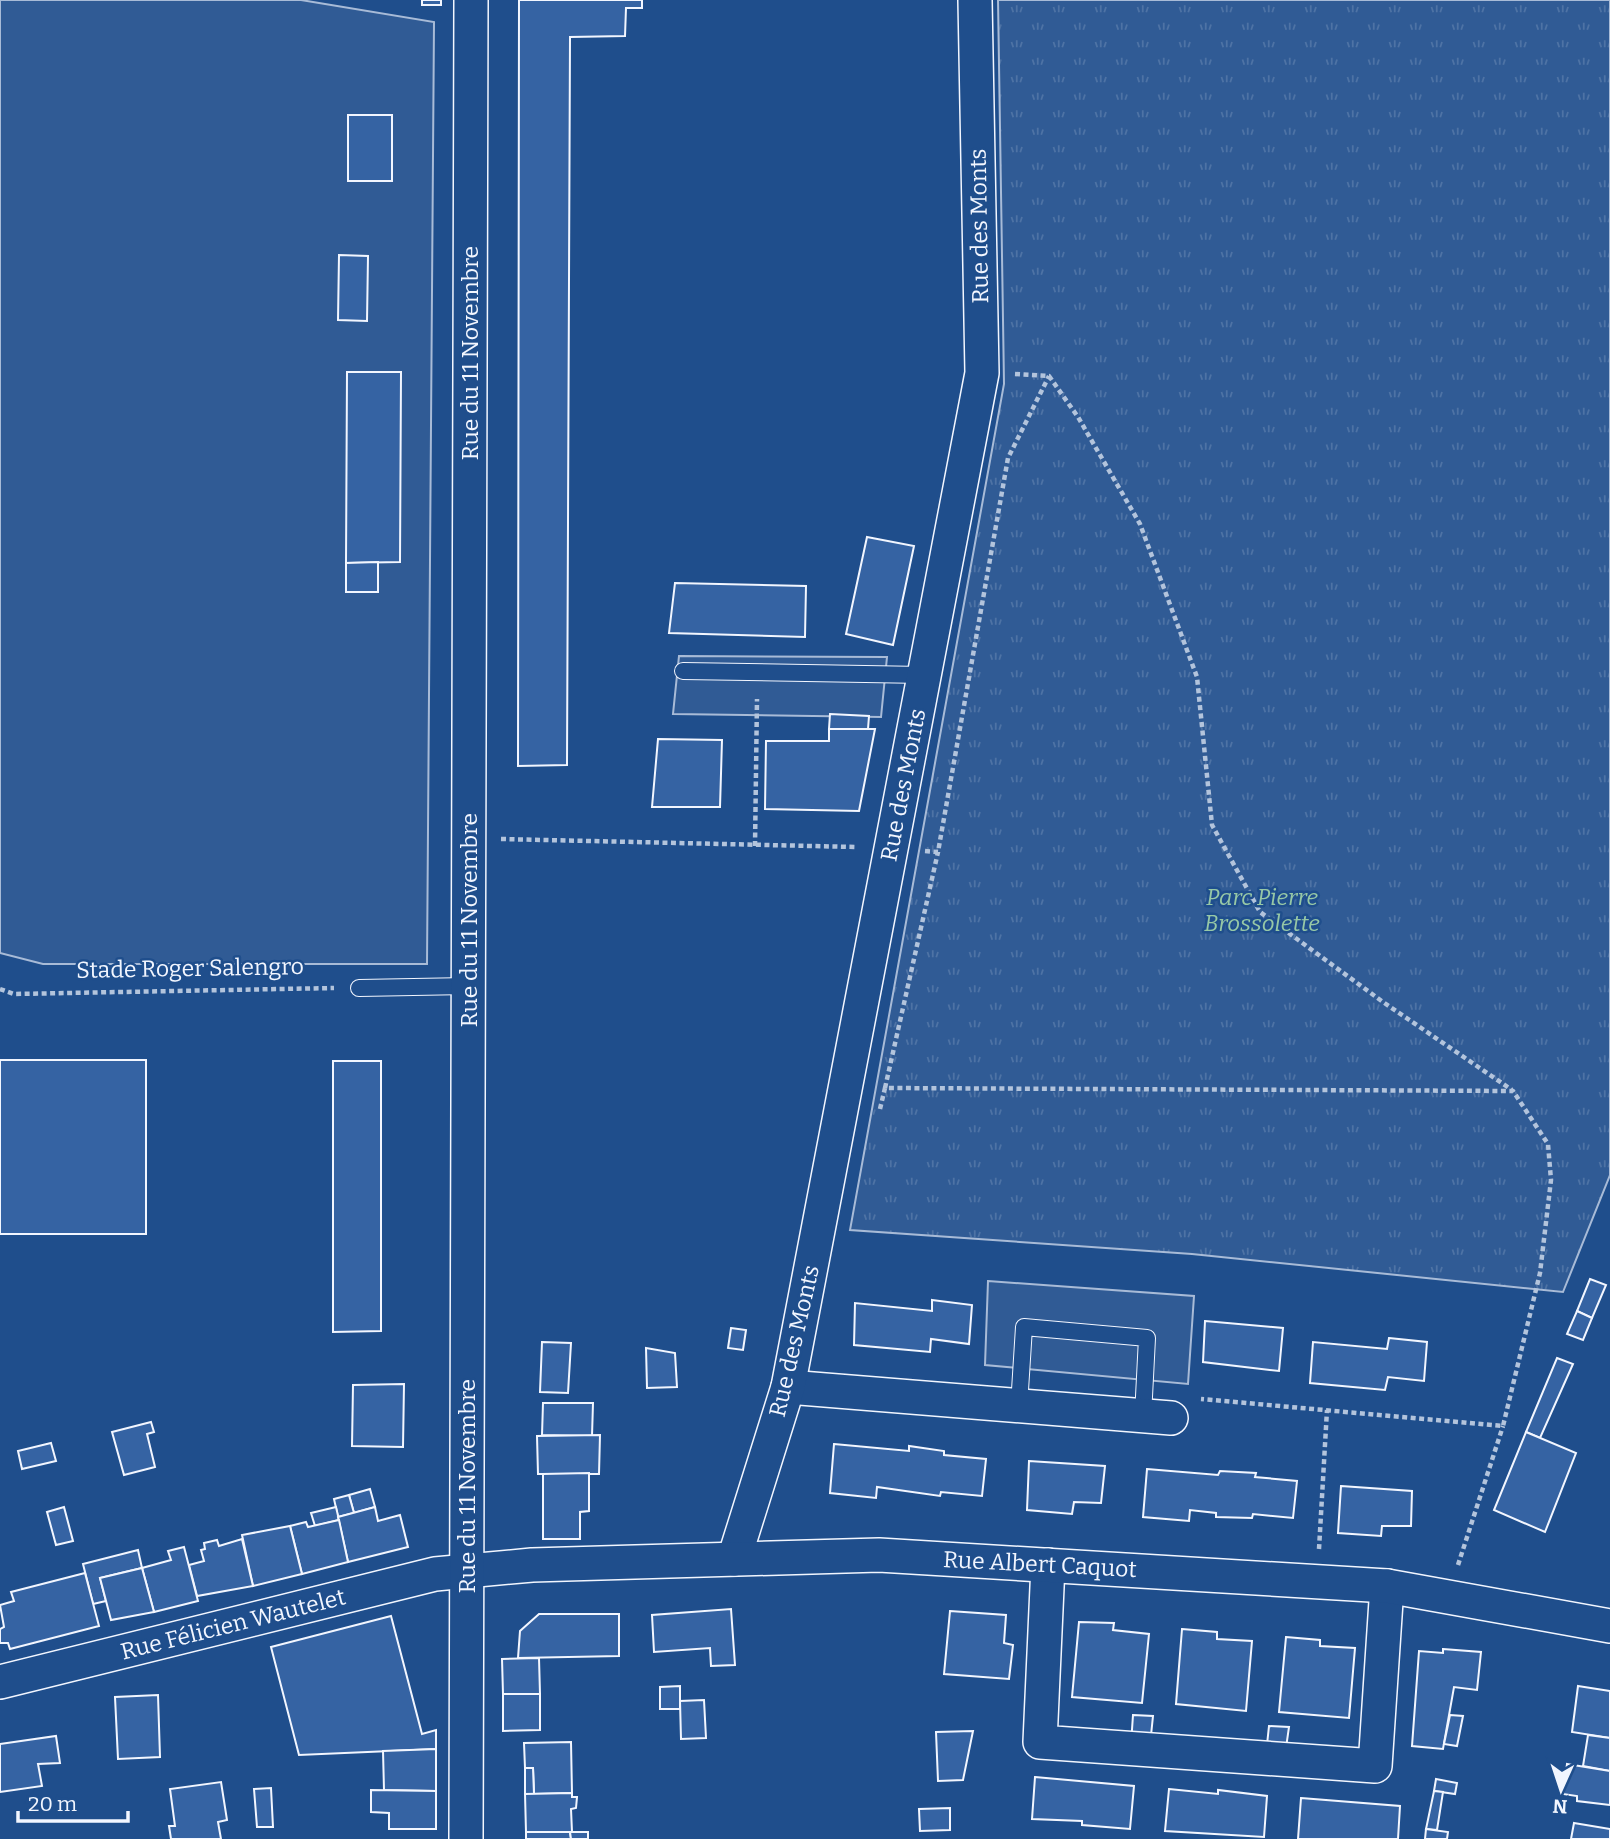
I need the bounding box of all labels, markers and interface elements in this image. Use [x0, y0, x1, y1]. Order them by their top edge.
street label: Rue des Monts [964, 148, 994, 304]
street label: Rue du 11 Novembre [456, 246, 484, 460]
street label: Rue des Monts [874, 706, 932, 864]
street label: Rue du 11 Novembre [455, 813, 483, 1027]
park label: Parc Pierre Brossolette [1204, 883, 1320, 937]
street label: Stade Roger Salengro [76, 952, 304, 984]
street label: Rue des Monts [763, 1262, 825, 1420]
street label: Rue du 11 Novembre [453, 1379, 481, 1593]
street label: Rue Albert Caquot [942, 1545, 1138, 1583]
street label: Rue Félicien Wautelet [118, 1582, 348, 1666]
north arrow [1526, 1755, 1596, 1825]
scale bar [18, 1780, 128, 1824]
text: 20 m [28, 1791, 77, 1817]
text: N [1552, 1795, 1568, 1818]

